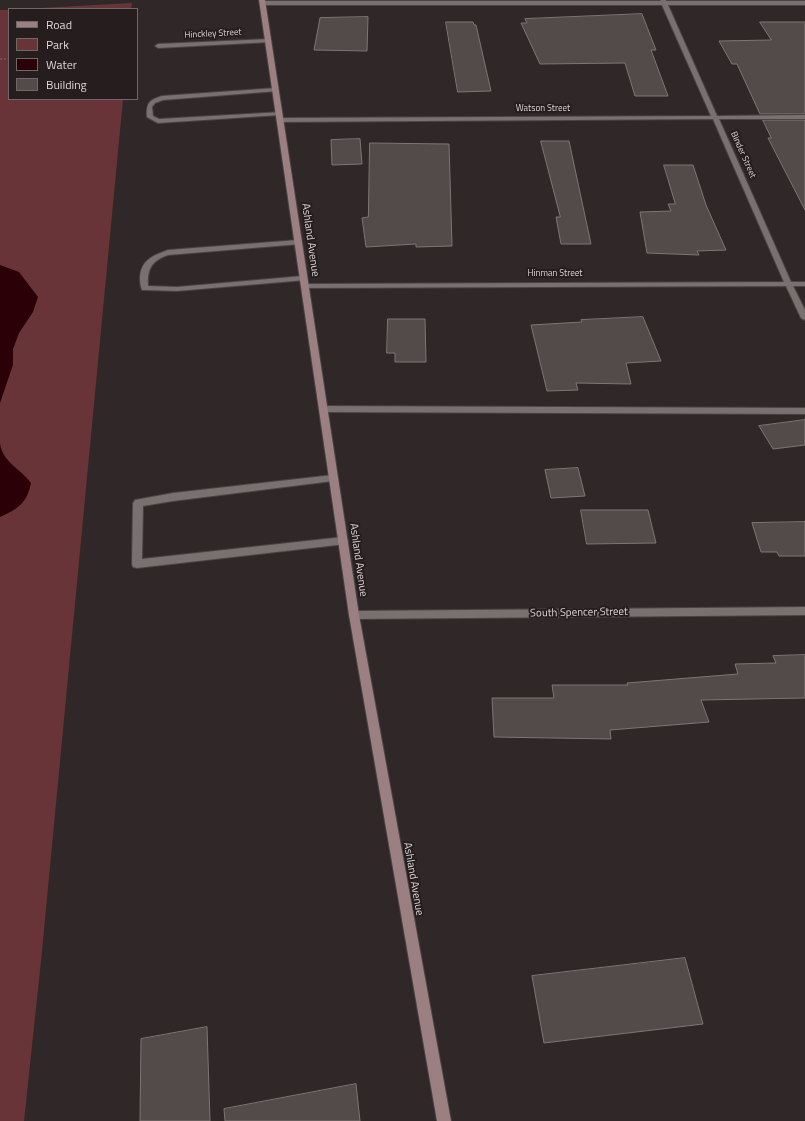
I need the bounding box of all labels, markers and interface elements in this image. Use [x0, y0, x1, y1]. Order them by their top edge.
legend [8, 8, 138, 100]
text: Road [46, 15, 72, 34]
street label: Hinckley Street [184, 27, 242, 41]
text: Park [46, 35, 69, 54]
text: Water [46, 55, 77, 74]
text: Building [46, 75, 87, 94]
street label: Watson Street [516, 104, 570, 114]
street label: Binder Street [728, 130, 758, 180]
street label: Ashland Avenue [298, 202, 322, 278]
street label: Hinman Street [528, 269, 582, 279]
street label: Ashland Avenue [346, 522, 370, 598]
street label: South Spencer Street [530, 606, 628, 620]
street label: Ashland Avenue [400, 841, 426, 917]

